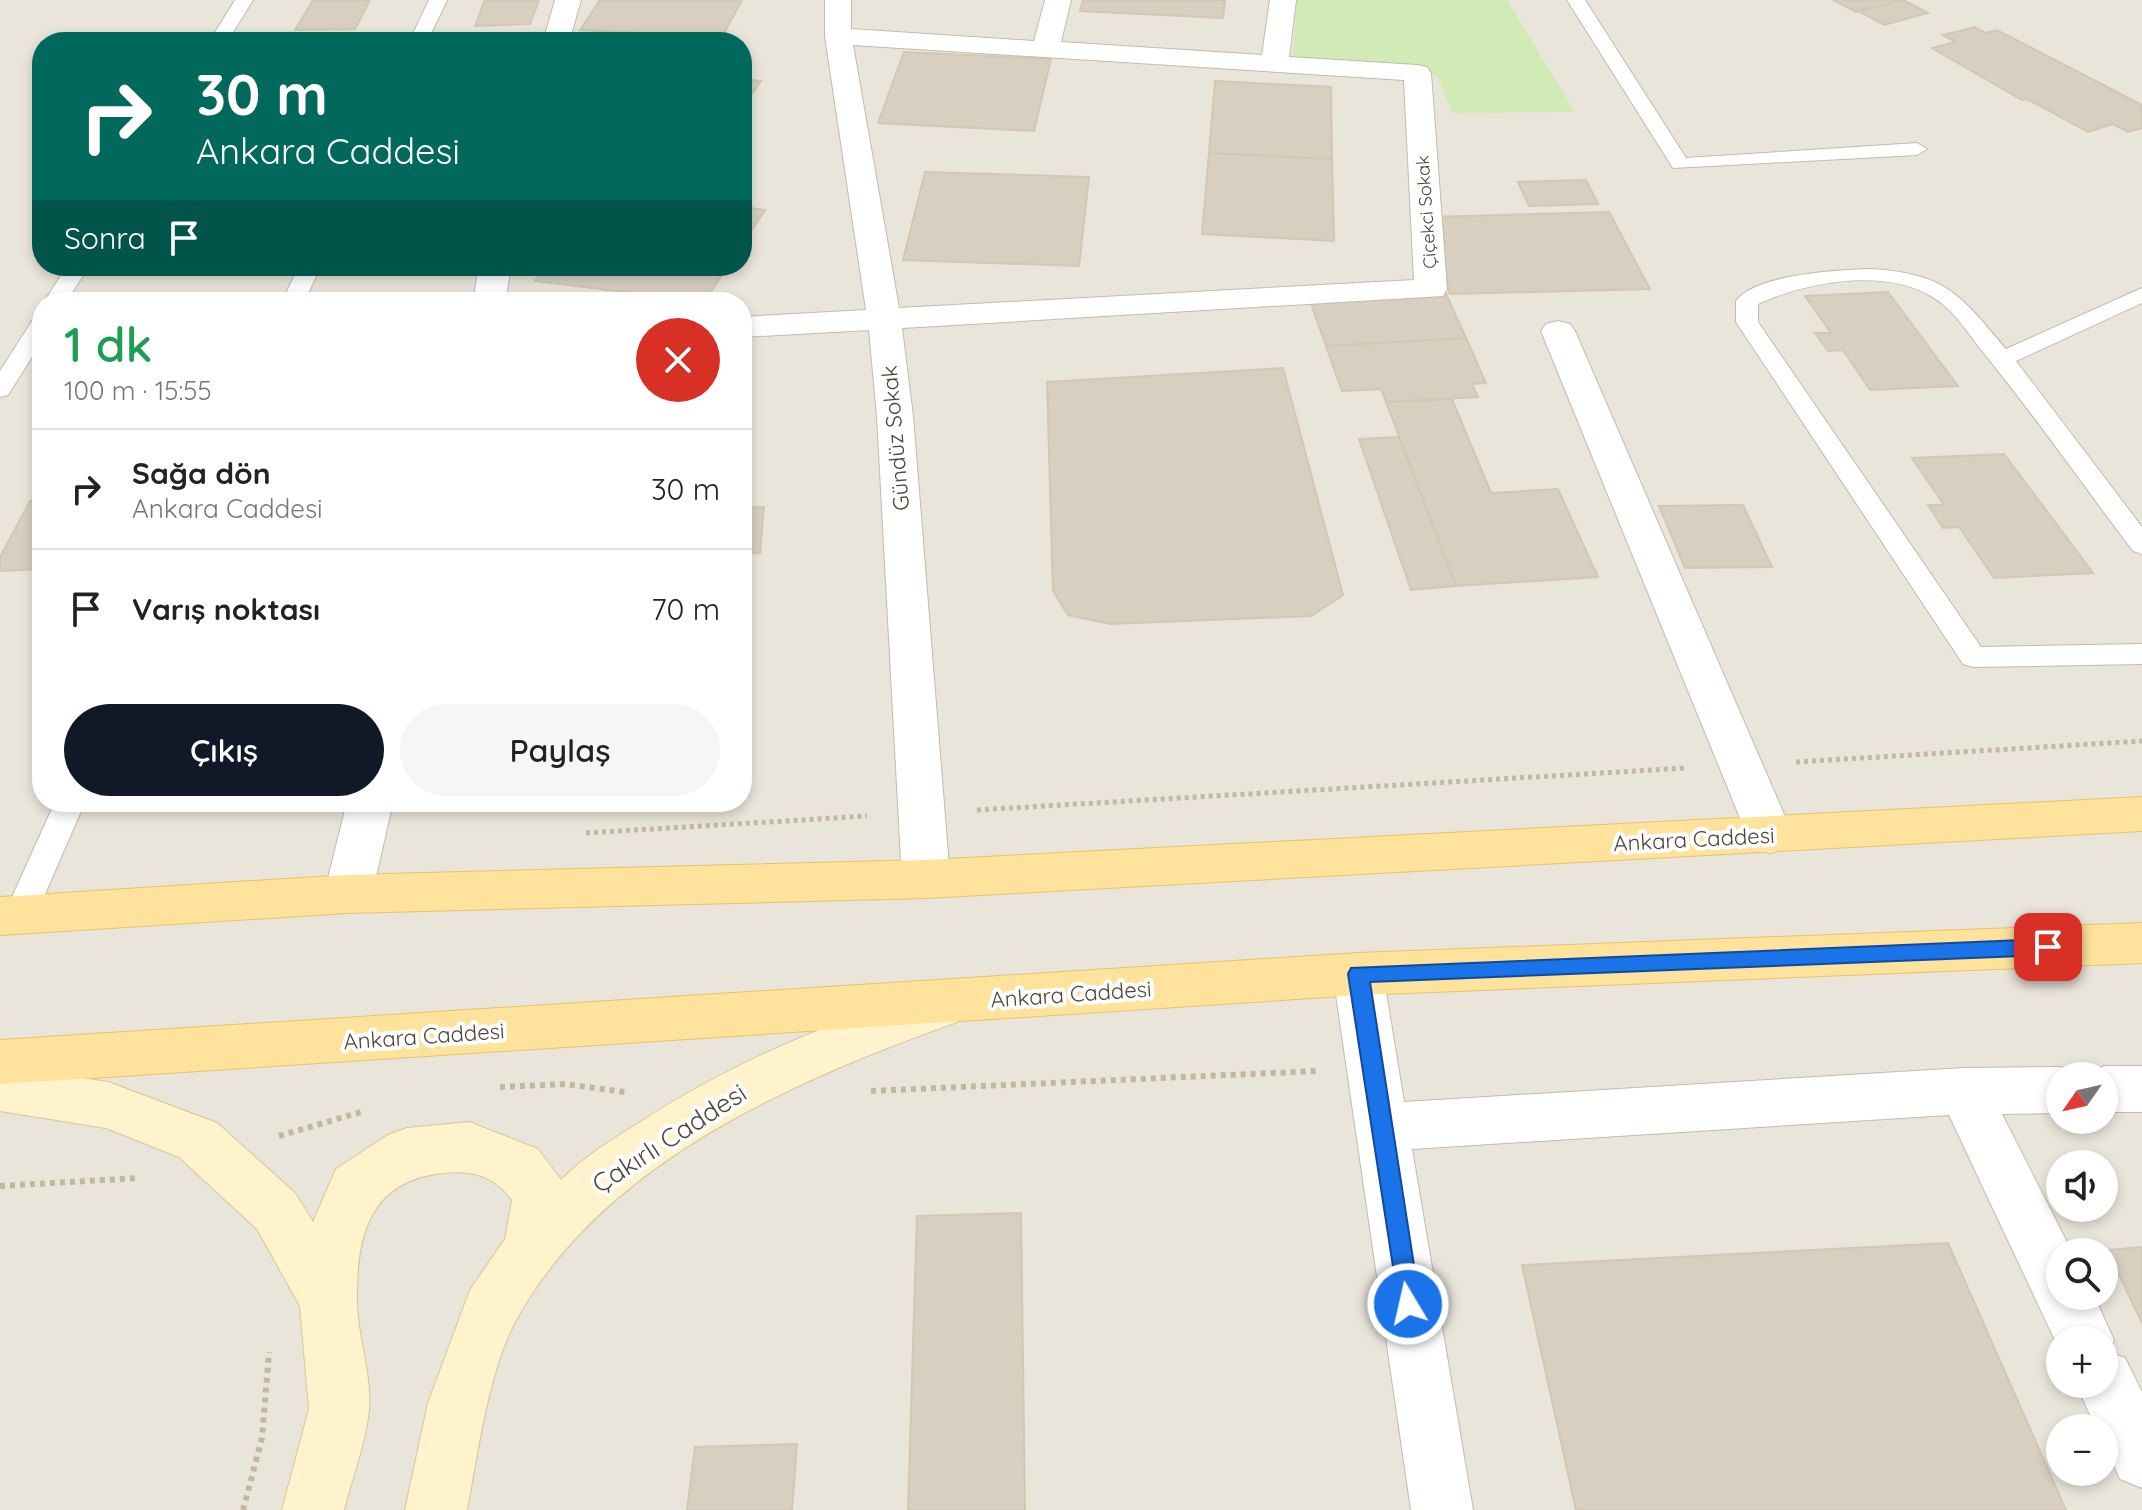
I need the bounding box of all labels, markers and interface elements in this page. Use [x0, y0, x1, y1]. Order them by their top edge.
text: 30 m [196, 59, 328, 129]
icon: right [64, 64, 168, 168]
text: Ankara Caddesi [196, 128, 460, 173]
street label: Çiçekci Sokak [1411, 155, 1441, 269]
icon: arrive [162, 216, 206, 260]
text: Sonra [64, 219, 146, 257]
text: 1 dk [64, 314, 152, 374]
button: close [636, 318, 720, 402]
street label: Gündüz Sokak [875, 364, 915, 512]
text: 100 m · 15:55 [64, 374, 212, 407]
text: Sağa dön [132, 454, 271, 492]
icon: right [64, 467, 108, 511]
text: 30 m [651, 470, 720, 508]
text: Ankara Caddesi [132, 492, 323, 525]
icon: arrive [64, 587, 108, 631]
text: Varış noktası [132, 590, 320, 628]
text: 70 m [651, 590, 720, 628]
button: Çıkış [64, 704, 384, 796]
button: Paylaş [400, 704, 720, 796]
street label: Ankara Caddesi [1613, 821, 1775, 857]
pin [2014, 913, 2082, 981]
icon: arrive [2026, 925, 2070, 969]
street label: Ankara Caddesi [990, 974, 1152, 1014]
street label: Ankara Caddesi [343, 1016, 505, 1056]
north arrow [2046, 1062, 2118, 1134]
map controls [2046, 1062, 2118, 1486]
street label: Çakırlı Caddesi [586, 1076, 752, 1200]
button: sound [2046, 1150, 2118, 1222]
button: search [2046, 1238, 2118, 1310]
position arrow [1366, 1262, 1450, 1346]
button: + [2046, 1326, 2118, 1398]
button: − [2046, 1414, 2118, 1486]

